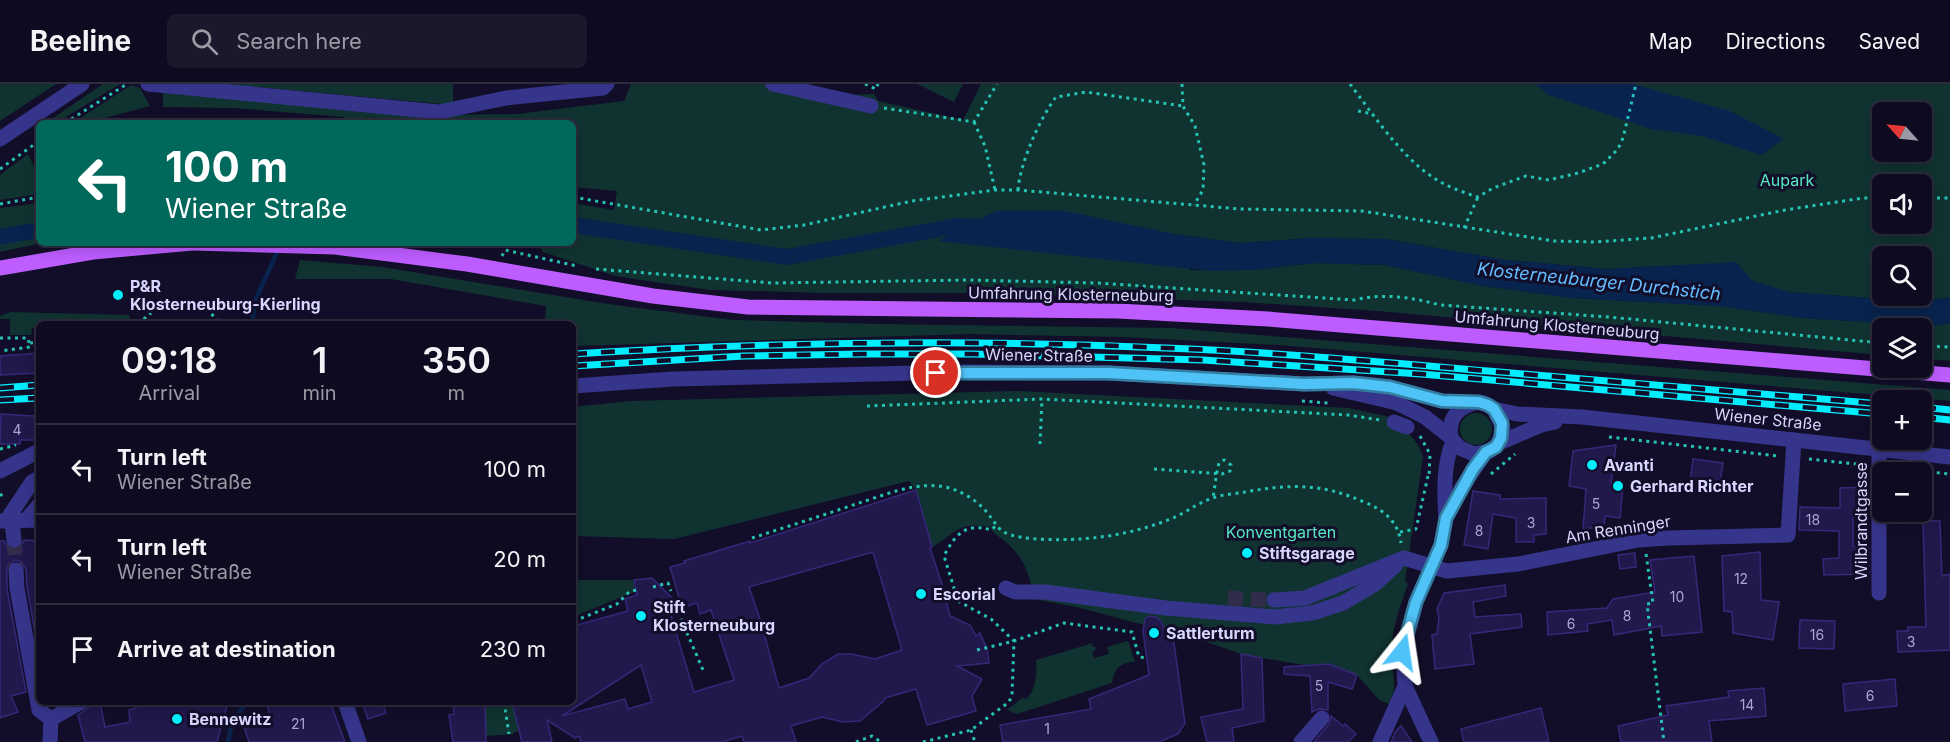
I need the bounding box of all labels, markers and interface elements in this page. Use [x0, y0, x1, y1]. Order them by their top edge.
search box [167, 14, 587, 68]
text: Beeline [30, 24, 131, 58]
icon: search [188, 25, 221, 58]
text: Search here [236, 28, 362, 54]
text: Map [1649, 29, 1692, 54]
text: Directions [1725, 29, 1826, 54]
text: Saved [1859, 29, 1920, 54]
north arrow [1872, 102, 1932, 162]
map controls [1872, 102, 1932, 522]
text: 100 m [165, 141, 288, 192]
icon: left [66, 144, 144, 222]
park label: Aupark [1760, 170, 1814, 190]
button: sound [1872, 174, 1932, 234]
text: Wiener Straße [165, 192, 347, 225]
button: search [1872, 246, 1932, 306]
water label: Klosterneuburger Durchstich [1476, 258, 1722, 304]
place label: P&R Klosterneuburg-Kierling [130, 276, 321, 314]
street label: Umfahrung Klosterneuburg [968, 282, 1174, 306]
marker: P&R Klosterneuburg-Kierling [111, 288, 125, 302]
street label: Umfahrung Klosterneuburg [1454, 306, 1660, 344]
button: layers [1872, 318, 1932, 378]
text: 09:18 [121, 338, 218, 382]
text: 1 [312, 338, 327, 382]
text: 350 [422, 338, 491, 382]
street label: Wiener Straße [985, 344, 1093, 366]
pin [910, 347, 961, 398]
icon: arrive [919, 356, 952, 389]
text: Arrival [138, 381, 200, 405]
text: min [303, 381, 337, 405]
text: m [448, 381, 465, 405]
button: + [1872, 390, 1932, 450]
street label: Wiener Straße [1713, 403, 1823, 435]
house number: 4 [12, 421, 22, 438]
text: Turn left [117, 444, 207, 470]
icon: left [66, 453, 99, 486]
place label: Avanti [1604, 455, 1654, 475]
text: 100 m [484, 456, 546, 482]
marker: Avanti [1585, 458, 1599, 472]
street label: Wilbrandtgasse [1851, 462, 1871, 580]
button: − [1872, 462, 1932, 522]
text: Wiener Straße [117, 470, 252, 494]
place label: Gerhard Richter [1630, 476, 1754, 496]
marker: Gerhard Richter [1611, 479, 1625, 493]
house number: 5 [1592, 495, 1600, 512]
street label: Am Renninger [1564, 511, 1672, 547]
house number: 18 [1806, 511, 1820, 528]
house number: 3 [1527, 514, 1535, 531]
park label: Konventgarten [1226, 522, 1336, 542]
house number: 8 [1475, 522, 1483, 539]
text: Turn left [117, 534, 207, 560]
icon: left [66, 543, 99, 576]
place label: Stiftsgarage [1259, 543, 1355, 563]
text: 20 m [493, 546, 546, 572]
marker: Stiftsgarage [1240, 546, 1254, 560]
text: Wiener Straße [117, 560, 252, 584]
house number: 12 [1734, 570, 1748, 587]
place label: Escorial [933, 584, 996, 604]
marker: Escorial [914, 587, 928, 601]
house number: 10 [1670, 588, 1684, 605]
place label: Stift Klosterneuburg [653, 597, 775, 635]
house number: 8 [1623, 607, 1631, 624]
marker: Stift Klosterneuburg [634, 609, 648, 623]
house number: 6 [1567, 615, 1575, 632]
position arrow [1370, 620, 1434, 684]
place label: Sattlerturm [1166, 623, 1255, 643]
marker: Sattlerturm [1147, 626, 1161, 640]
house number: 16 [1810, 626, 1824, 643]
icon: arrive [66, 633, 99, 666]
house number: 3 [1907, 633, 1915, 650]
text: Arrive at destination [117, 636, 336, 662]
text: 230 m [480, 636, 546, 662]
house number: 5 [1315, 677, 1323, 694]
house number: 6 [1866, 687, 1874, 704]
house number: 14 [1740, 696, 1754, 713]
place label: Bennewitz [189, 709, 271, 729]
marker: Bennewitz [170, 712, 184, 726]
house number: 21 [291, 715, 305, 732]
house number: 1 [1044, 720, 1050, 737]

